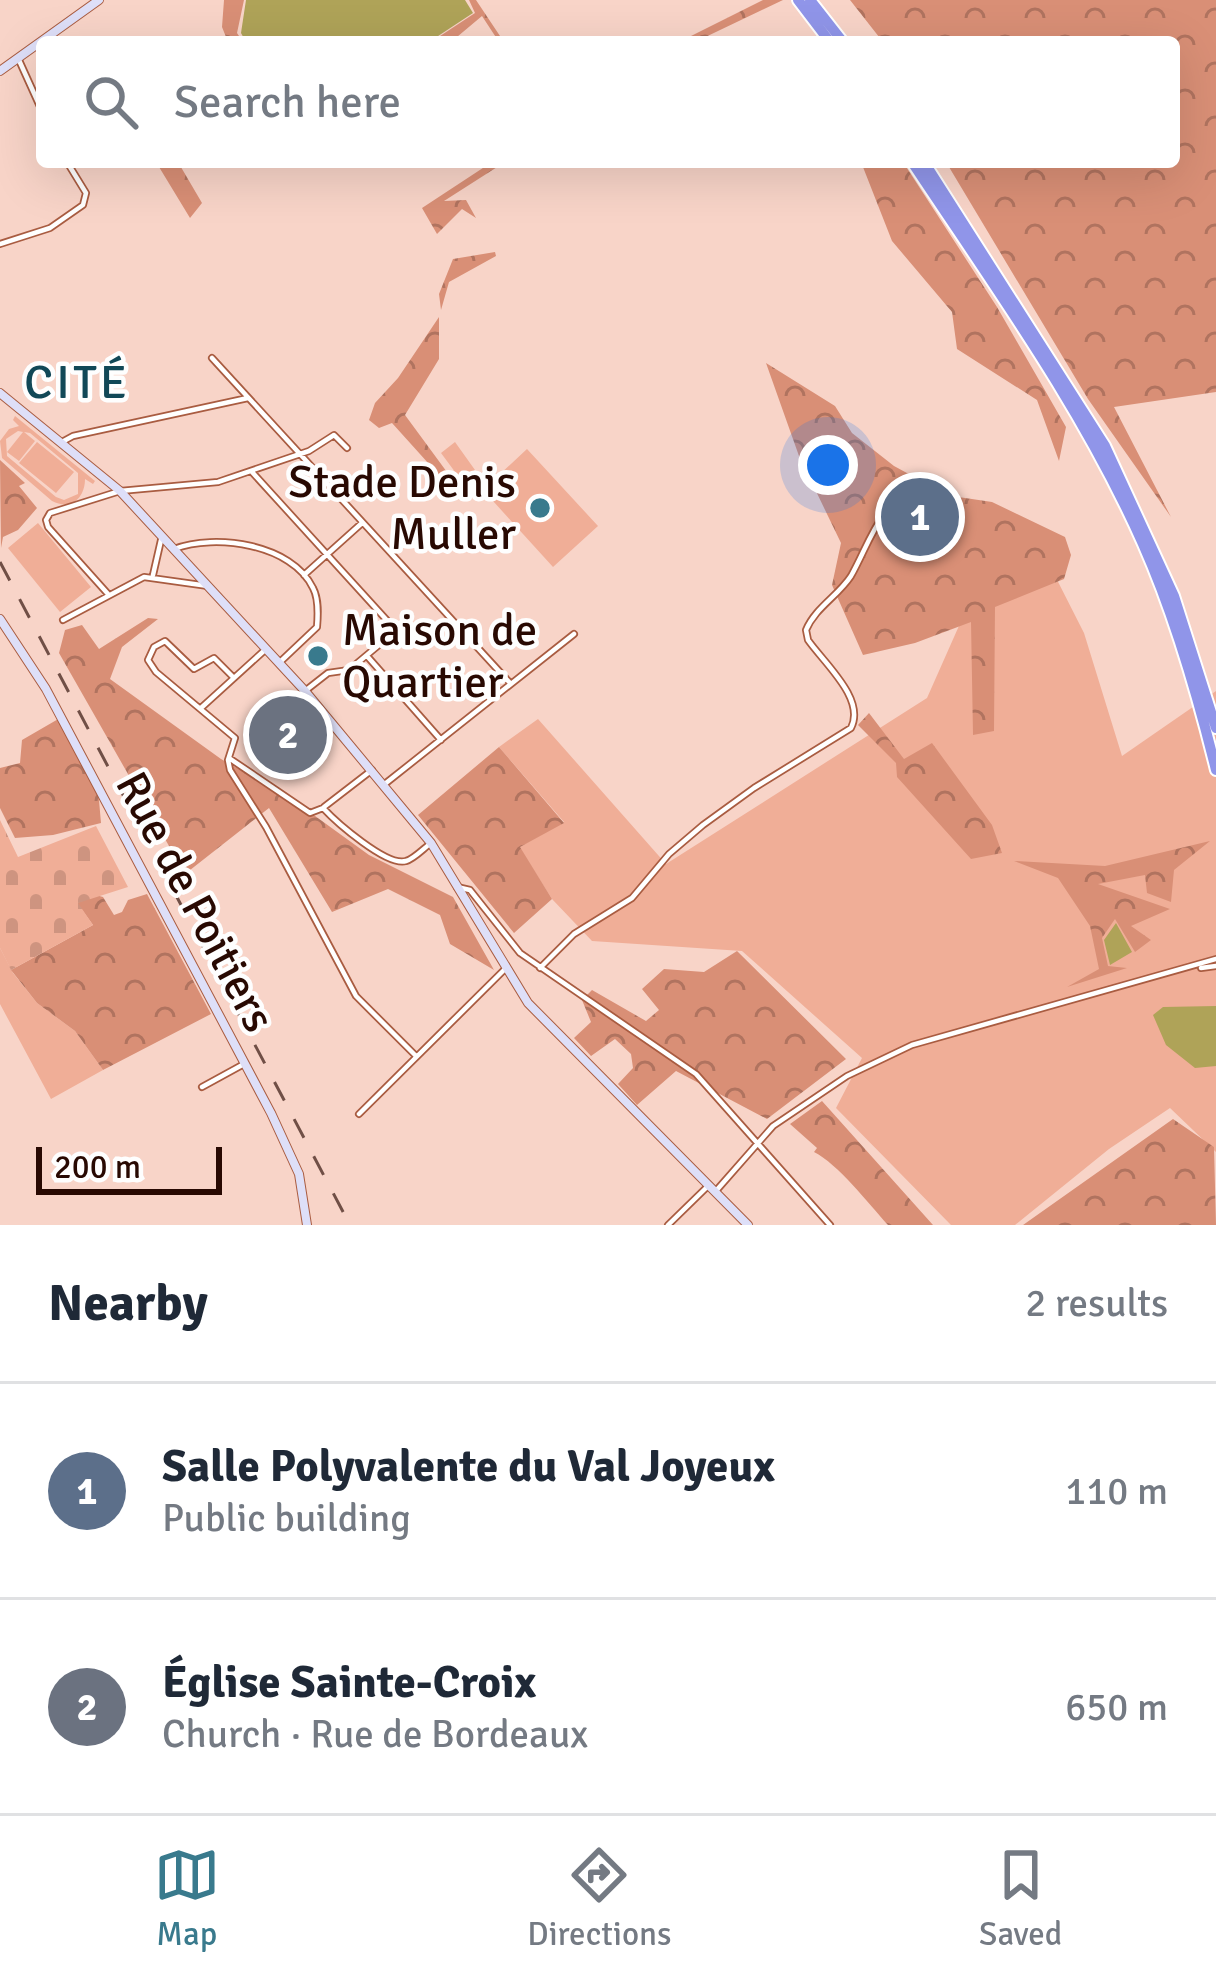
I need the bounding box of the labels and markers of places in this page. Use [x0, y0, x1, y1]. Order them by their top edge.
place label: Stade Denis Muller [288, 455, 516, 562]
pin: 1 [881, 472, 959, 562]
marker: Stade Denis Muller [527, 495, 553, 521]
place label: Maison de Quartier [342, 603, 537, 710]
marker: Maison de Quartier [305, 643, 331, 669]
pin: 2 [249, 690, 327, 780]

